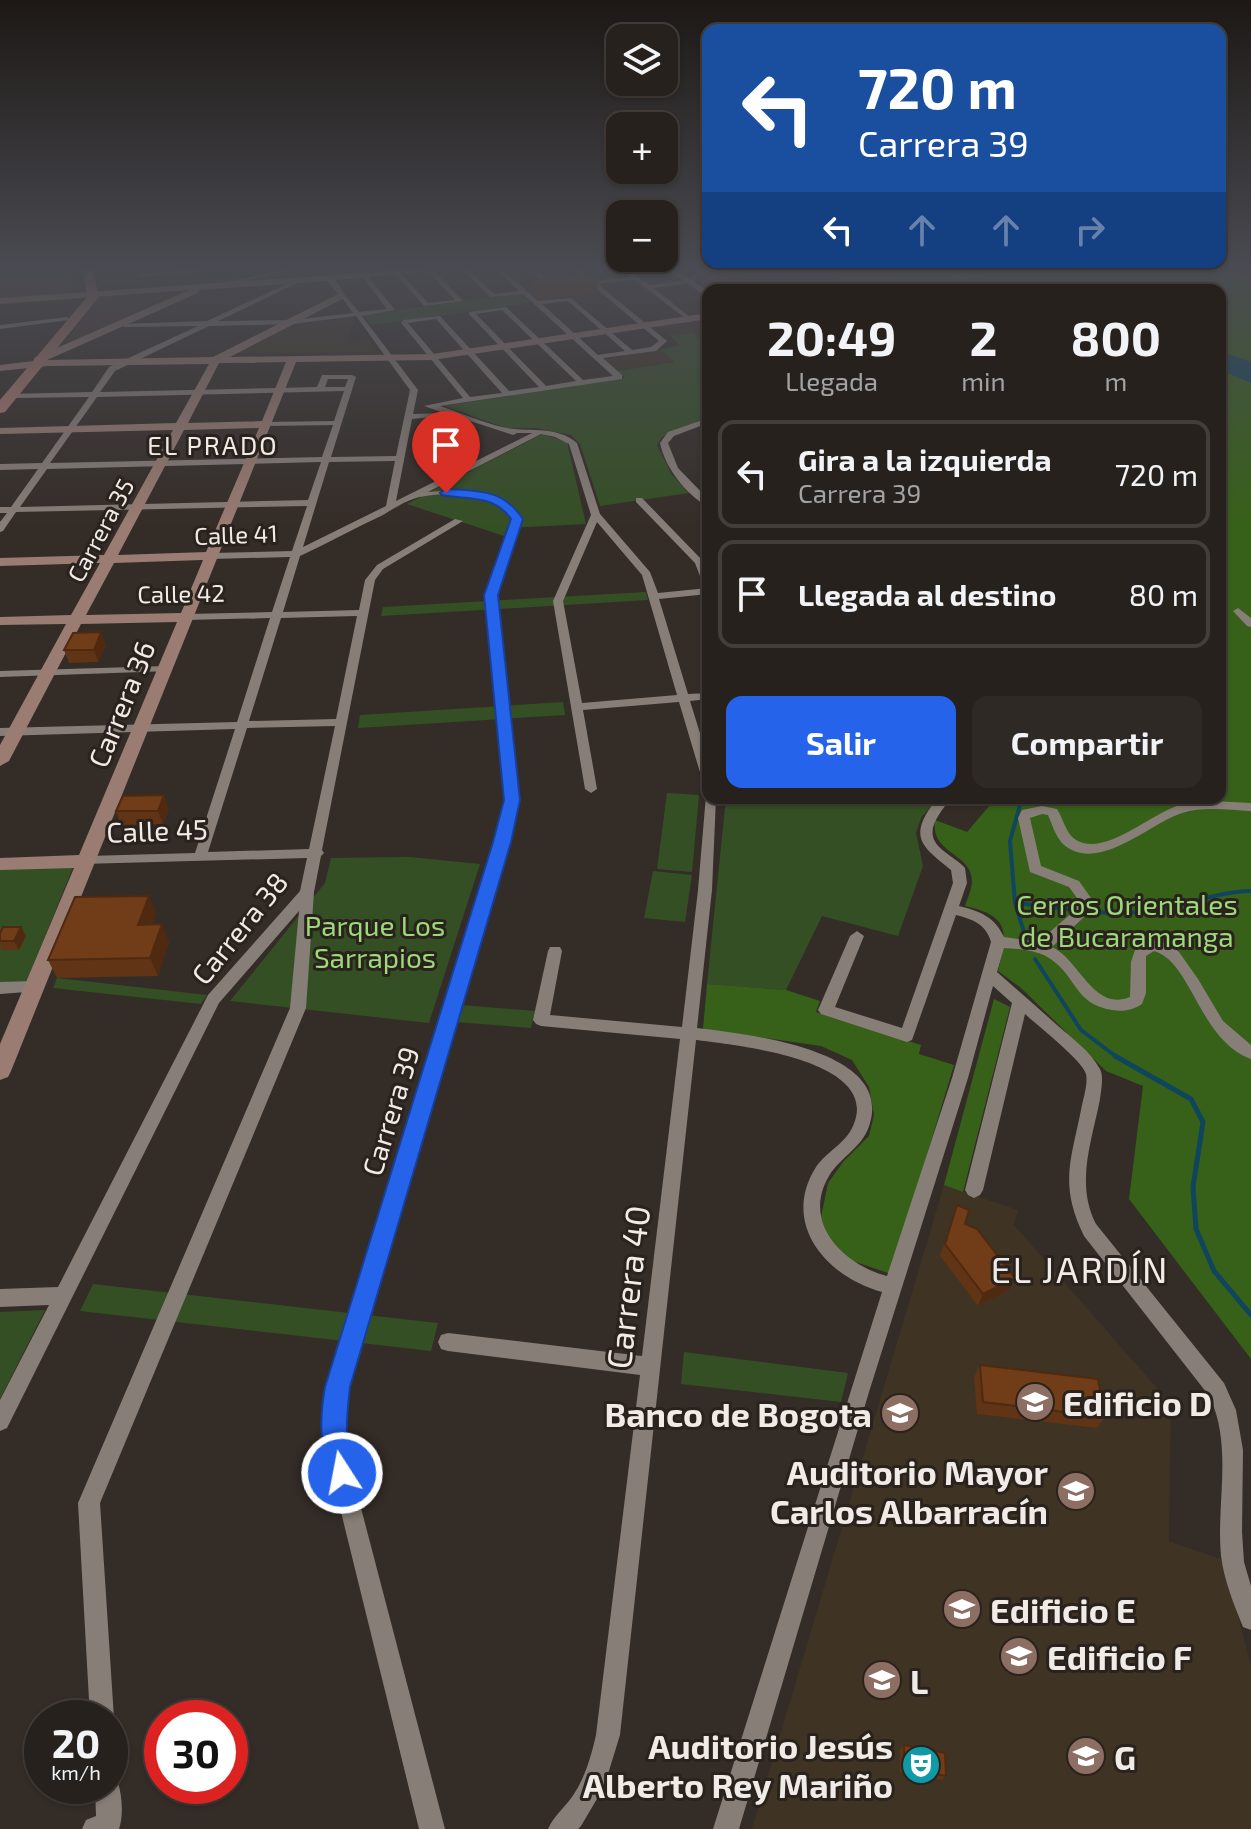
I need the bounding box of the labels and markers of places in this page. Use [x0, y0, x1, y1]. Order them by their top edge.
pin [412, 411, 480, 493]
school or university icon: Edificio D [1014, 1381, 1056, 1423]
place label: Edificio D [1063, 1382, 1212, 1423]
school or university icon: Banco de Bogota [879, 1392, 921, 1434]
place label: Banco de Bogota [604, 1393, 872, 1434]
place label: Auditorio Mayor Carlos Albarracín [770, 1451, 1048, 1531]
school or university icon: Auditorio Mayor Carlos Albarracín [1055, 1470, 1097, 1512]
school or university icon: Edificio E [941, 1588, 983, 1630]
place label: Edificio E [990, 1589, 1136, 1630]
school or university icon: Edificio F [998, 1635, 1040, 1677]
place label: Edificio F [1047, 1636, 1192, 1677]
school or university icon: L [861, 1659, 903, 1701]
place label: L [910, 1660, 928, 1701]
place label: Auditorio Jesús Alberto Rey Mariño [583, 1725, 893, 1806]
school or university icon: G [1065, 1735, 1107, 1777]
place label: G [1114, 1736, 1136, 1777]
theatre icon: Auditorio Jesús Alberto Rey Mariño [900, 1744, 942, 1786]

